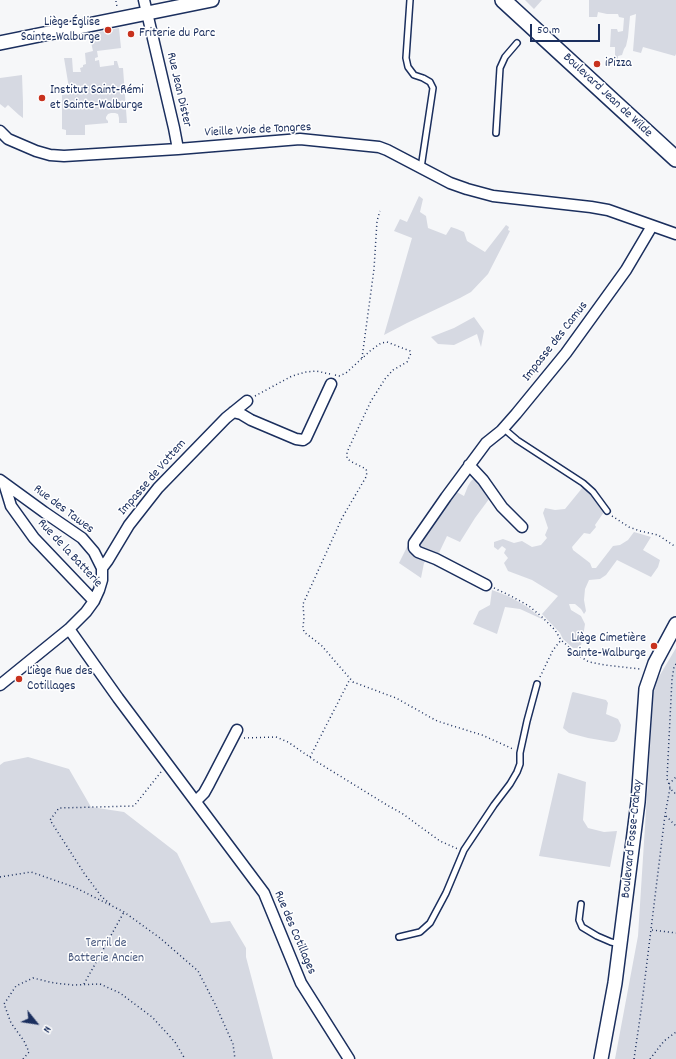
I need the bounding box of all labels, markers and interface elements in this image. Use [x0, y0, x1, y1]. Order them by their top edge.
place label: Liège Église Sainte-Walburge [21, 15, 100, 46]
scale bar [532, 16, 602, 42]
text: 50 m [537, 22, 560, 39]
marker: Liège Église Sainte-Walburge [103, 25, 113, 35]
place label: Friterie du Parc [139, 26, 215, 42]
marker: Friterie du Parc [126, 29, 136, 39]
street label: Boulevard Jean de Wilde [559, 50, 655, 142]
street label: Rue Jean Dister [162, 51, 194, 129]
place label: iPizza [605, 56, 632, 72]
marker: iPizza [592, 59, 602, 69]
place label: Institut Saint-Rémi et Sainte-Walburge [50, 83, 144, 114]
marker: Institut Saint-Rémi et Sainte-Walburge [37, 93, 47, 103]
street label: Vieille Voie de Tongres [204, 120, 312, 142]
street label: Impasse des Camus [520, 299, 592, 385]
street label: Impasse de Vottem [116, 437, 190, 519]
street label: Rue des Tawes [30, 482, 96, 538]
street label: Rue de la Batterie [33, 516, 105, 592]
place label: Liège Cimetière Sainte-Walburge [567, 631, 646, 662]
marker: Liège Cimetière Sainte-Walburge [649, 641, 659, 651]
place label: Liège Rue des Cotillages [27, 664, 93, 695]
marker: Liège Rue des Cotillages [14, 674, 24, 684]
street label: Boulevard Fosse-Crahay [619, 779, 647, 899]
street label: Rue des Cotillages [269, 889, 319, 977]
park label: Terril de Batterie Ancien [68, 936, 144, 967]
north arrow [16, 1003, 56, 1043]
text: N [38, 1023, 55, 1035]

